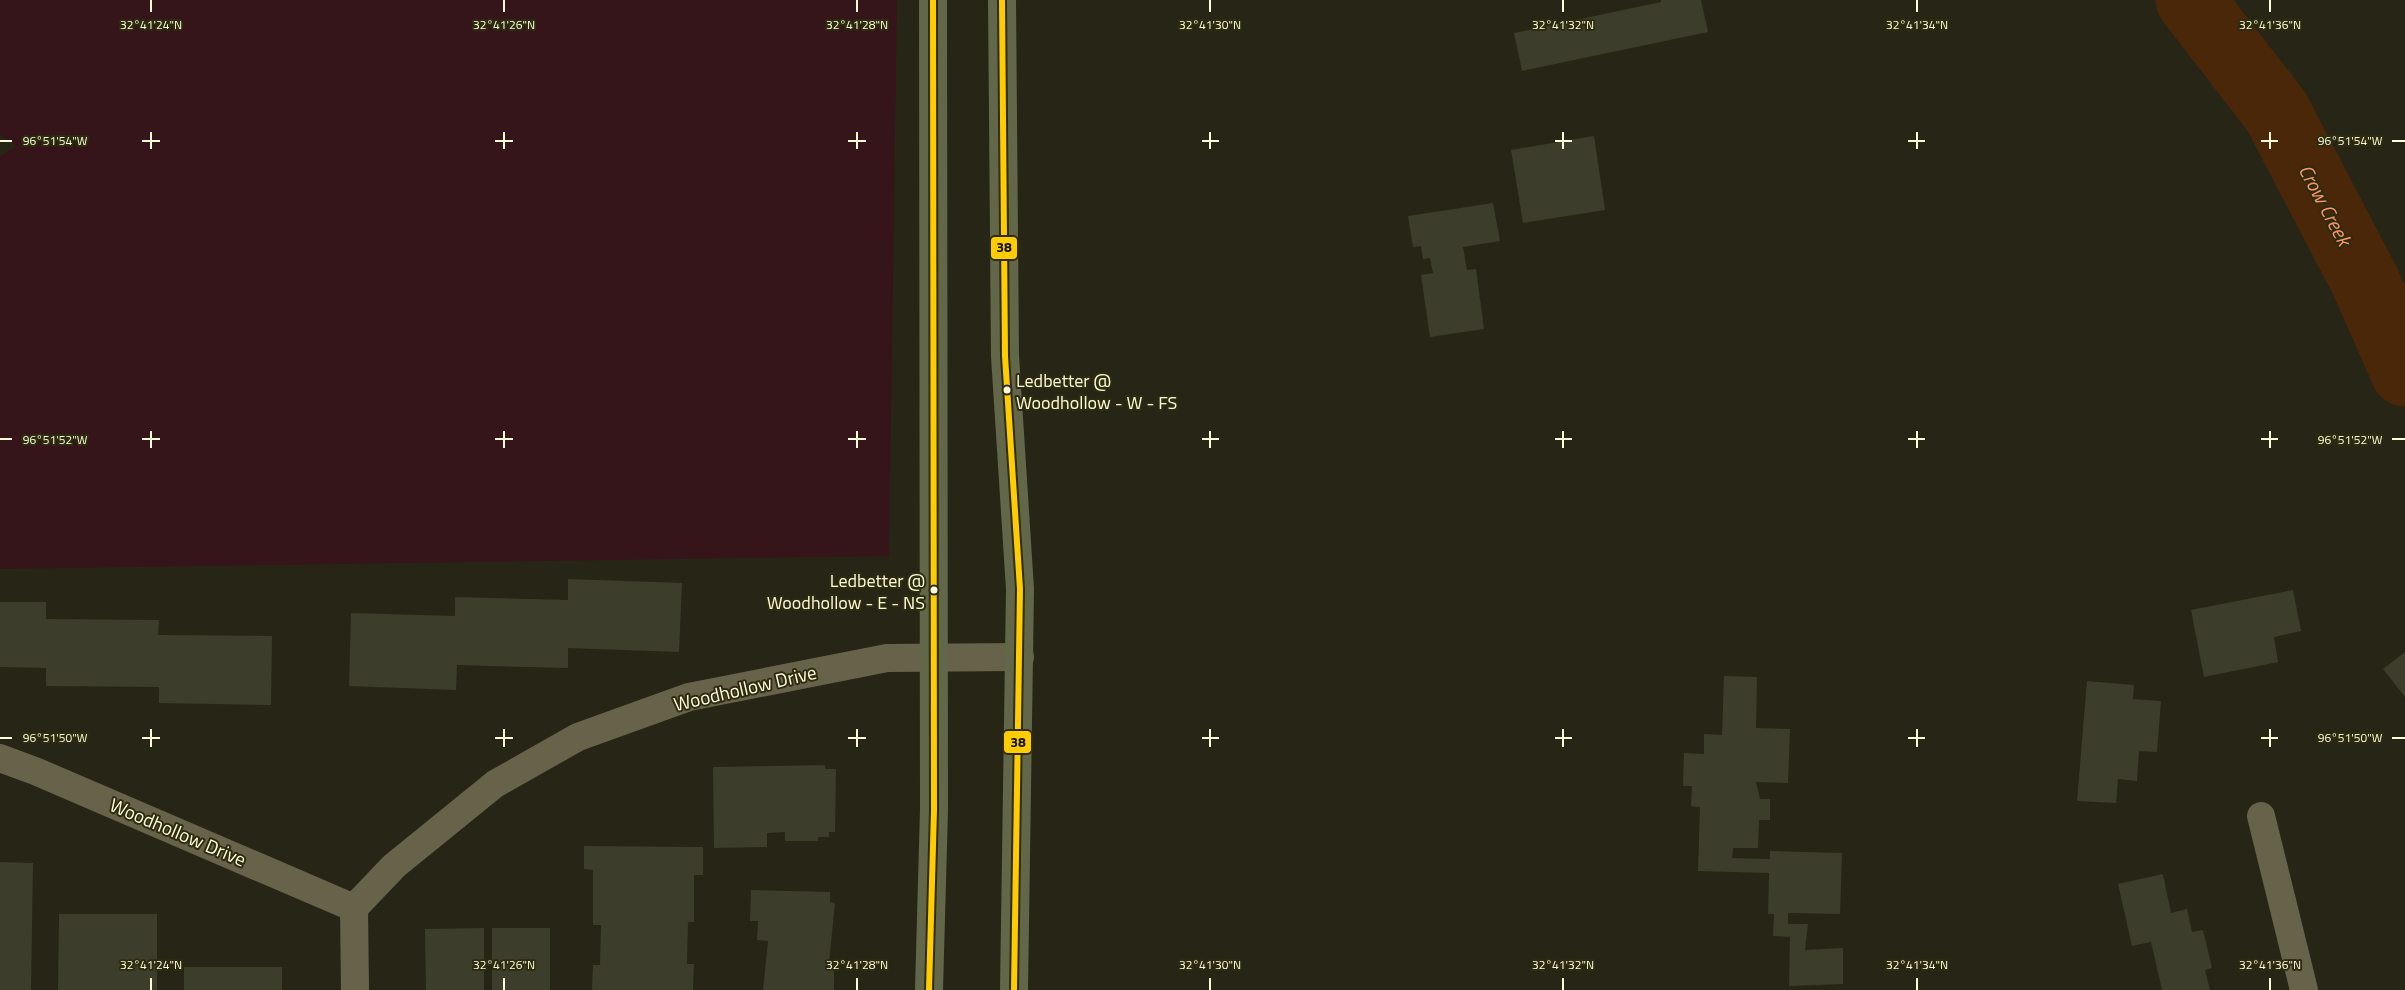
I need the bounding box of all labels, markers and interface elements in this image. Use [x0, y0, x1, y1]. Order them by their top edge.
text: 32°41'24"N [120, 15, 182, 34]
text: 32°41'26"N [473, 15, 535, 34]
text: 32°41'28"N [826, 15, 888, 34]
text: 32°41'30"N [1179, 15, 1241, 34]
text: 32°41'32"N [1532, 15, 1594, 34]
text: 32°41'34"N [1886, 15, 1948, 34]
text: 32°41'36"N [2239, 15, 2301, 34]
text: 96°51'54"W [23, 131, 88, 150]
text: 96°51'54"W [2318, 131, 2383, 150]
water label: Crow Creek [2291, 158, 2361, 253]
line badge: 38 [990, 236, 1018, 260]
text: 38 [996, 236, 1012, 257]
place label: Ledbetter @ Woodhollow - W - FS [1016, 367, 1177, 416]
marker: Ledbetter @ Woodhollow - W - FS [1002, 385, 1012, 395]
text: 96°51'52"W [23, 430, 88, 449]
text: 96°51'52"W [2318, 430, 2383, 449]
place label: Ledbetter @ Woodhollow - E - NS [767, 567, 925, 616]
marker: Ledbetter @ Woodhollow - E - NS [929, 585, 939, 595]
street label: Woodhollow Drive [671, 657, 819, 718]
text: 96°51'50"W [23, 728, 88, 747]
text: 96°51'50"W [2318, 728, 2383, 747]
line badge: 38 [1003, 730, 1032, 754]
text: 38 [1010, 731, 1026, 752]
street label: Woodhollow Drive [105, 790, 251, 873]
text: 32°41'24"N [120, 955, 182, 974]
text: 32°41'26"N [473, 955, 535, 974]
text: 32°41'28"N [826, 955, 888, 974]
text: 32°41'30"N [1179, 955, 1241, 974]
text: 32°41'32"N [1532, 955, 1594, 974]
text: 32°41'34"N [1886, 955, 1948, 974]
text: 32°41'36"N [2239, 955, 2301, 974]

